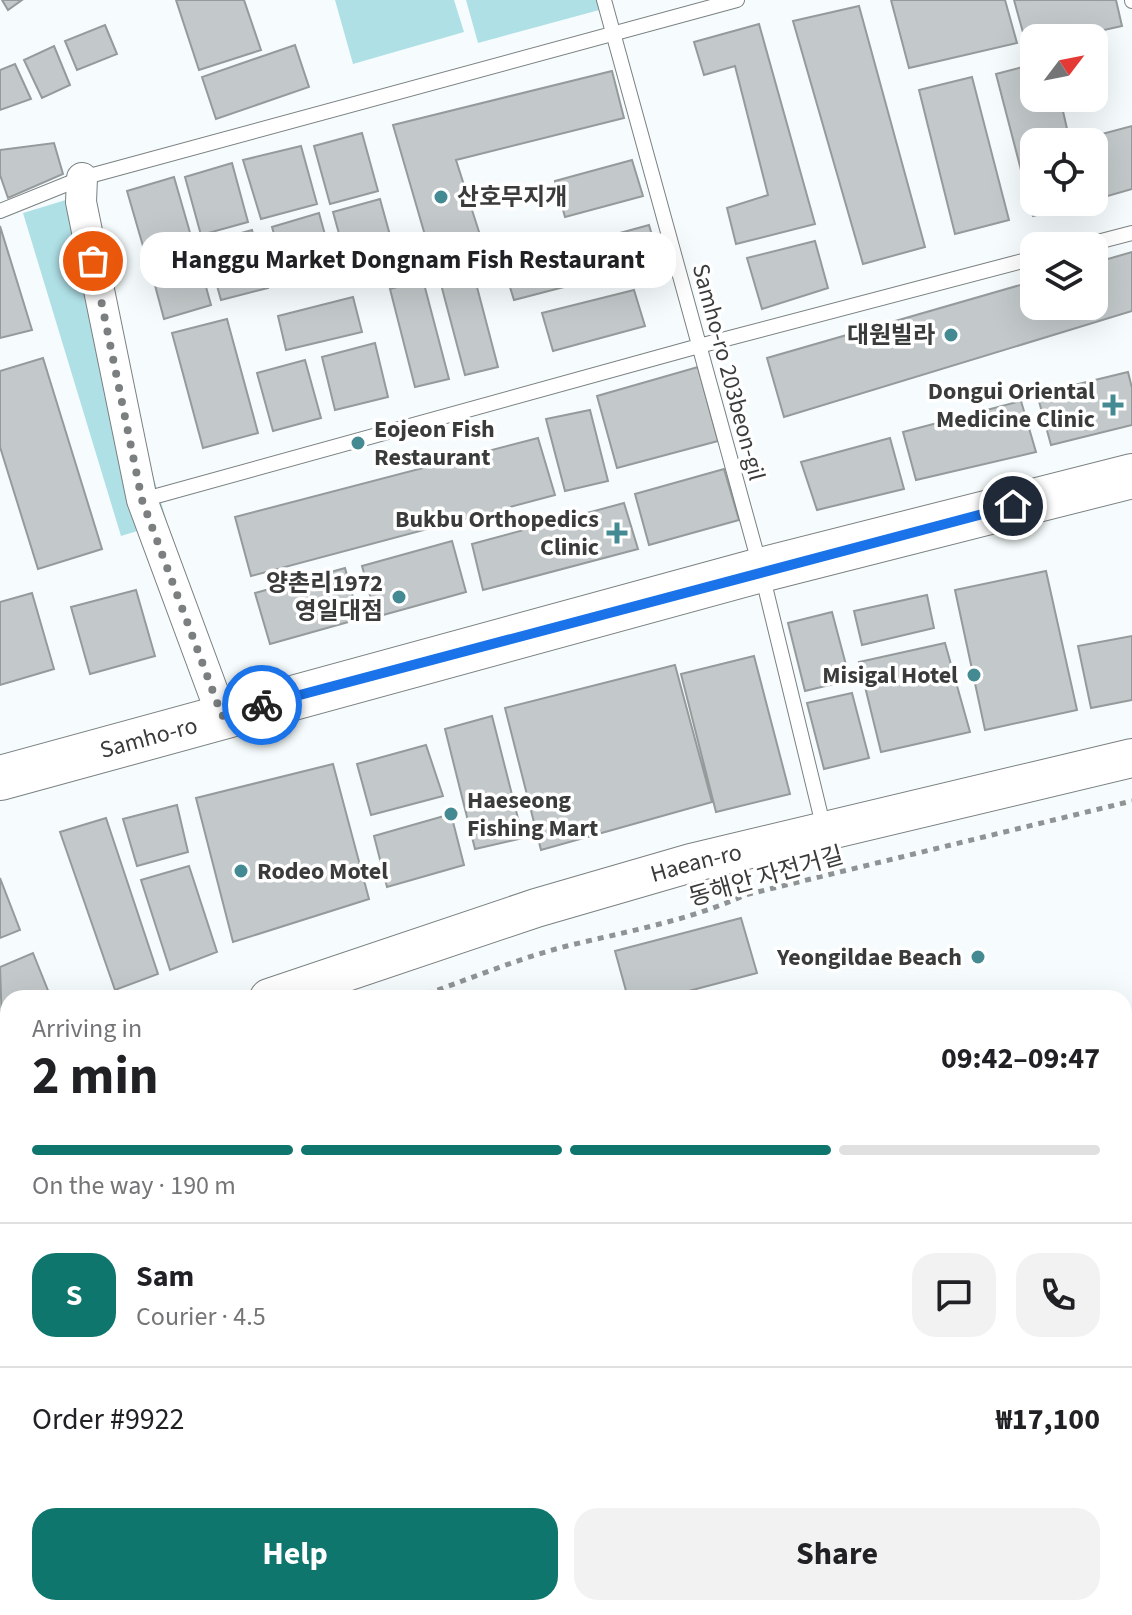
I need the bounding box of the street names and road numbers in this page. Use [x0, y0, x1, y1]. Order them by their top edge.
street label: Samho-ro 203beon-gil [683, 260, 774, 484]
street label: Samho-ro [96, 708, 201, 768]
street label: Haean-ro [646, 835, 745, 892]
street label: 동해안 자전거길 [685, 838, 848, 915]

